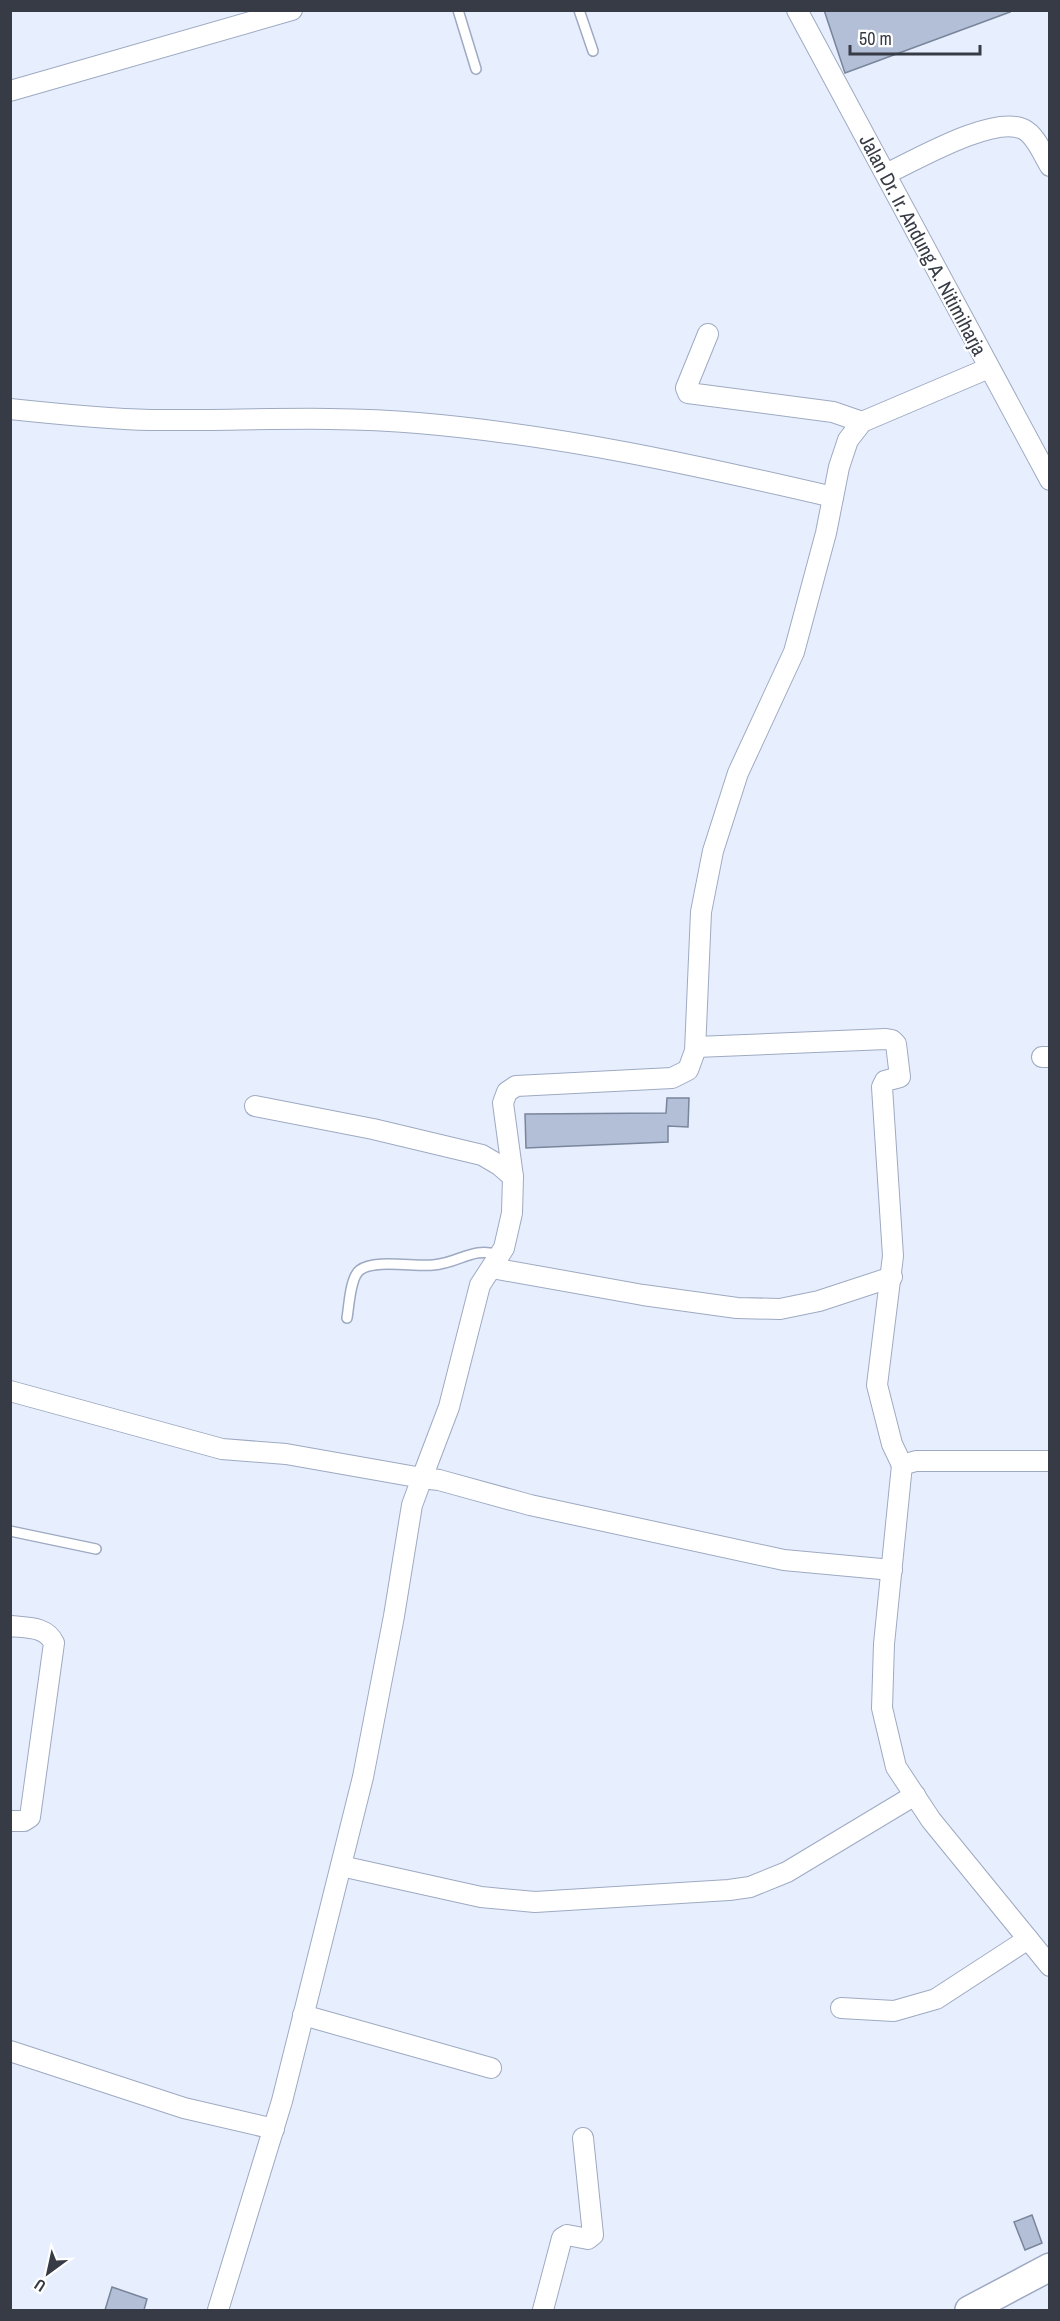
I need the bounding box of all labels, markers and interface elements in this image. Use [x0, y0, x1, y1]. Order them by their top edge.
scale bar [850, 18, 980, 56]
text: 50 m [859, 26, 892, 51]
street label: Jalan Dr. Ir. Andung A. Nitimiharja [854, 129, 993, 360]
north arrow [18, 2243, 78, 2303]
text: U [30, 2274, 50, 2297]

